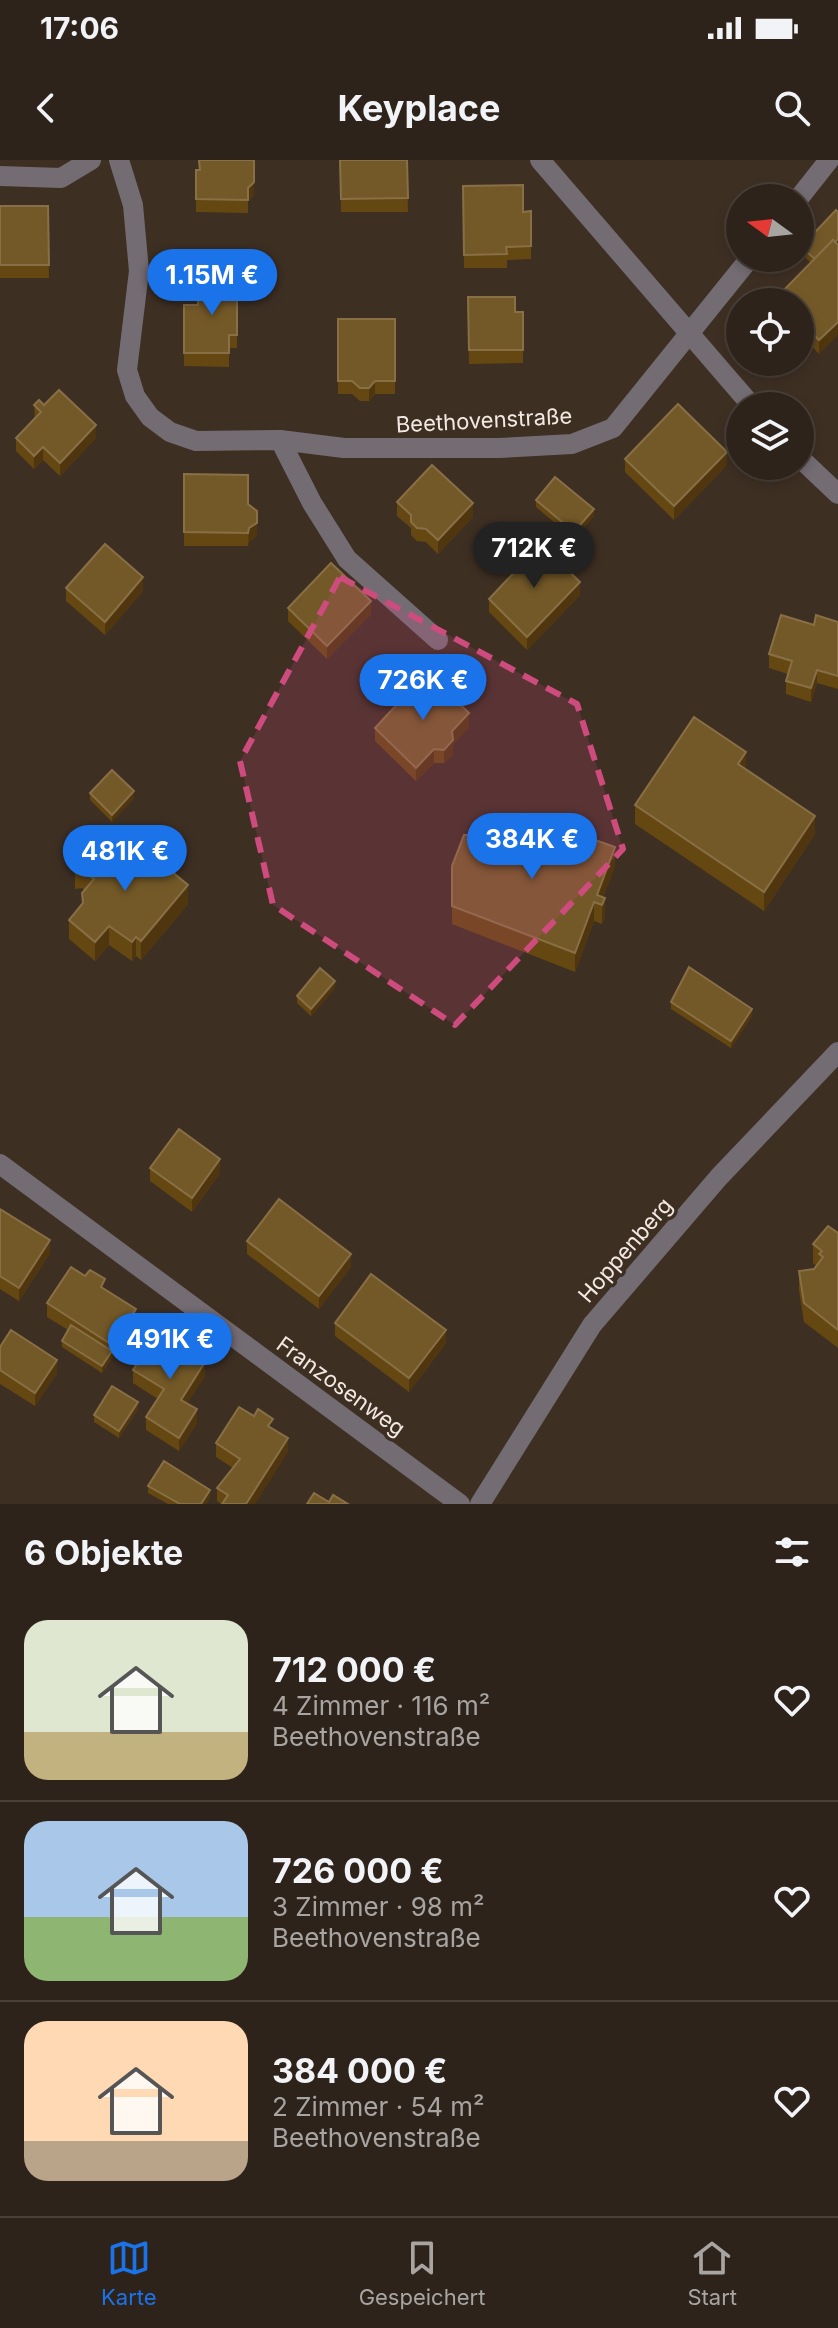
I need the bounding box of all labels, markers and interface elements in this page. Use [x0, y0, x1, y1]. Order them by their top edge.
text: 17:06 [40, 10, 119, 46]
icon: back [24, 86, 68, 130]
text: Keyplace [338, 86, 500, 130]
icon: search [770, 86, 814, 130]
north arrow [726, 184, 814, 272]
map controls [726, 184, 814, 480]
pin: 1.15M € [138, 249, 286, 317]
text: 1.15M € [165, 259, 259, 290]
button: locate [726, 288, 814, 376]
button: layers [726, 392, 814, 480]
street label: Beethovenstraße [395, 402, 573, 438]
pin: 712K € [469, 522, 599, 590]
text: 712K € [491, 532, 577, 563]
pin: 726K € [358, 654, 488, 722]
text: 726K € [377, 664, 469, 695]
pin: 384K € [467, 813, 597, 881]
text: 384K € [485, 823, 579, 854]
pin: 481K € [60, 825, 190, 893]
text: 481K € [81, 835, 169, 866]
street label: Hoppenberg [573, 1192, 677, 1308]
pin: 491K € [105, 1313, 235, 1381]
text: 491K € [126, 1323, 214, 1354]
street label: Franzosenweg [272, 1331, 410, 1441]
icon: filters [770, 1530, 814, 1574]
text: 6 Objekte [24, 1532, 183, 1573]
text: 712 000 € [272, 1649, 436, 1690]
icon: home [88, 1652, 184, 1748]
icon: heart [770, 1678, 814, 1722]
text: 4 Zimmer · 116 m² [272, 1690, 490, 1721]
text: Beethovenstraße [272, 1721, 481, 1752]
text: 726 000 € [272, 1850, 443, 1891]
icon: home [88, 1853, 184, 1949]
icon: heart [770, 1879, 814, 1923]
text: 3 Zimmer · 98 m² [272, 1891, 484, 1922]
text: Beethovenstraße [272, 1922, 481, 1953]
text: 384 000 € [272, 2050, 447, 2091]
icon: home [88, 2053, 184, 2149]
icon: heart [770, 2079, 814, 2123]
text: 2 Zimmer · 54 m² [272, 2091, 485, 2122]
text: Beethovenstraße [272, 2122, 481, 2153]
tab: Karte [101, 2236, 157, 2310]
tab: Gespeichert [359, 2236, 485, 2310]
tab: Start [687, 2236, 737, 2310]

